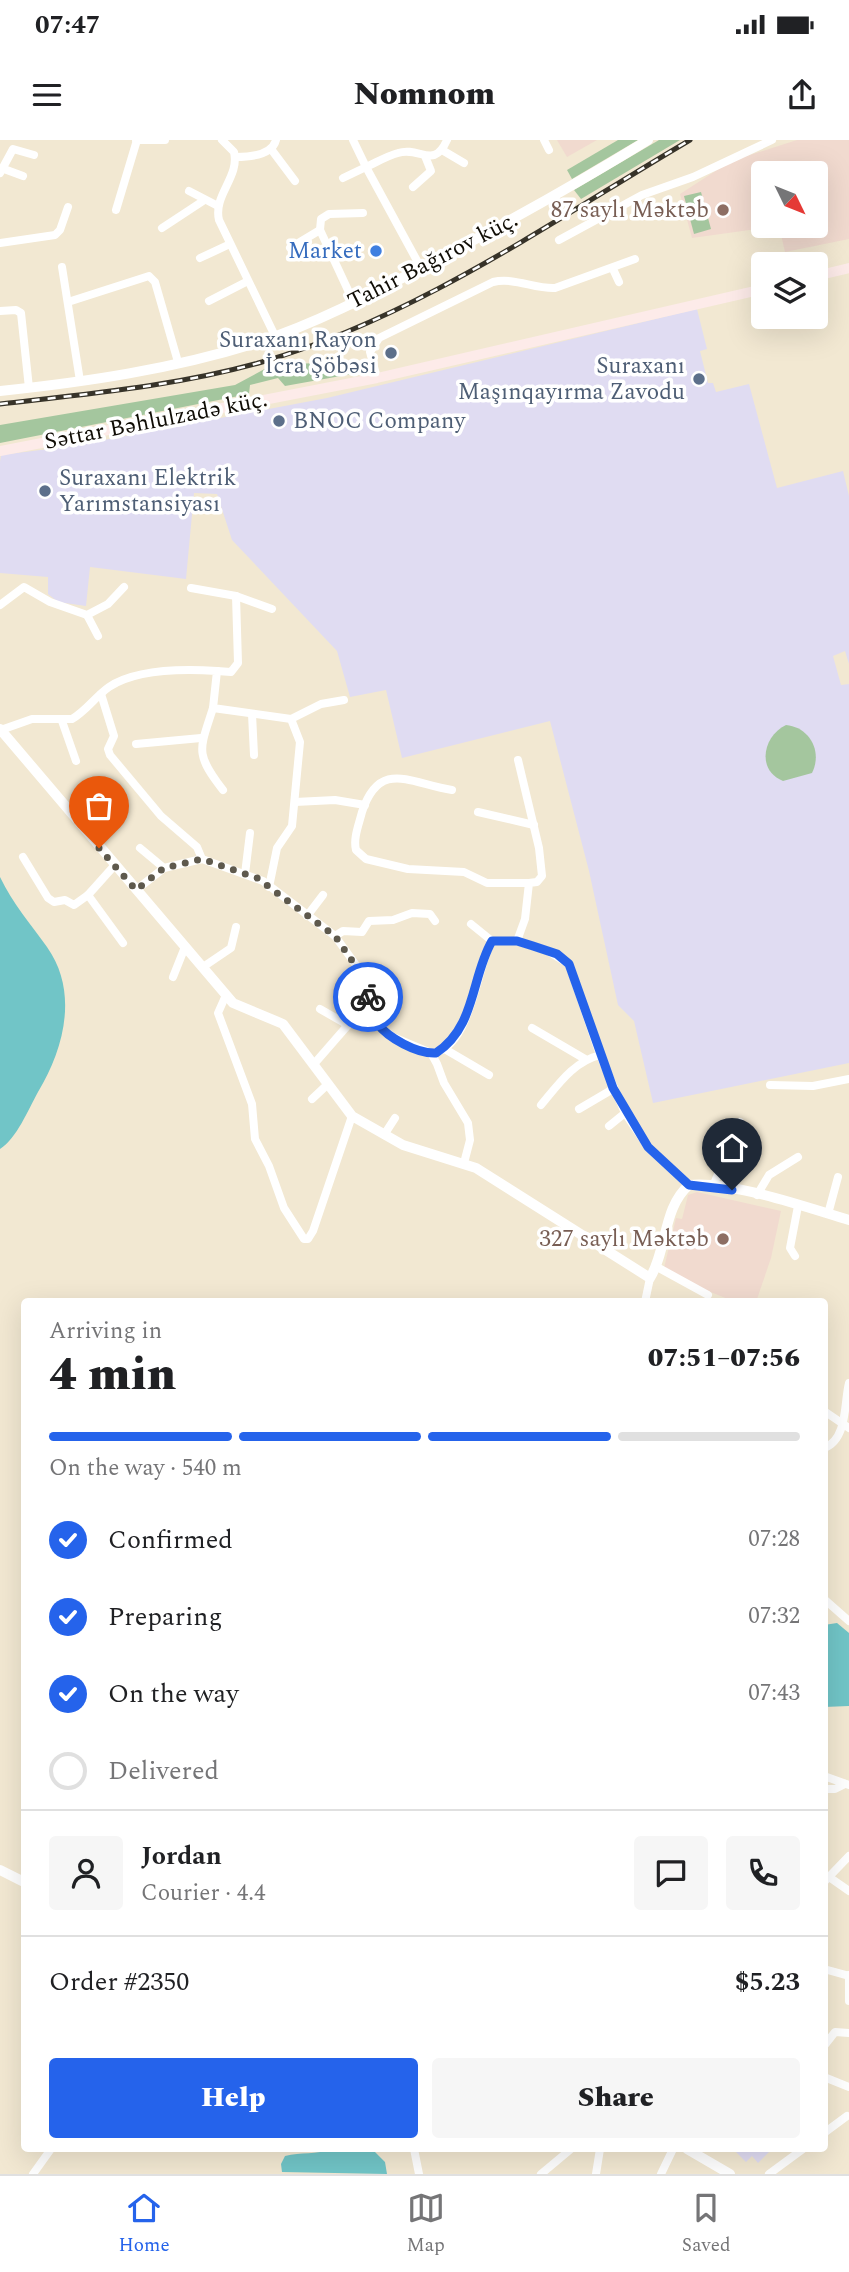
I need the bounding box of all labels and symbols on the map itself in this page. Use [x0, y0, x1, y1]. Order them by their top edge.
north arrow [751, 161, 828, 238]
place label: 87 saylı Məktəb [551, 193, 709, 228]
marker: 87 saylı Məktəb [715, 202, 731, 218]
street label: Tahir Bağırov küç. [342, 203, 524, 319]
place label: Market [288, 234, 362, 269]
marker: Market [368, 243, 384, 259]
place label: Suraxanı Rayon İcra Şöbəsi [219, 323, 377, 384]
marker: Suraxanı Rayon İcra Şöbəsi [383, 345, 399, 361]
place label: Suraxanı Maşınqayırma Zavodu [458, 349, 685, 410]
marker: Suraxanı Maşınqayırma Zavodu [691, 371, 707, 387]
street label: Səttar Bəhlulzadə küç. [41, 382, 271, 460]
place label: BNOC Company [293, 404, 466, 439]
marker: BNOC Company [271, 413, 287, 429]
place label: Suraxanı Elektrik Yarımstansiyası [59, 461, 236, 522]
marker: Suraxanı Elektrik Yarımstansiyası [37, 483, 53, 499]
pin [69, 776, 129, 848]
courier [333, 962, 403, 1032]
pin [702, 1118, 762, 1190]
place label: 327 saylı Məktəb [539, 1222, 709, 1257]
marker: 327 saylı Məktəb [715, 1231, 731, 1247]

